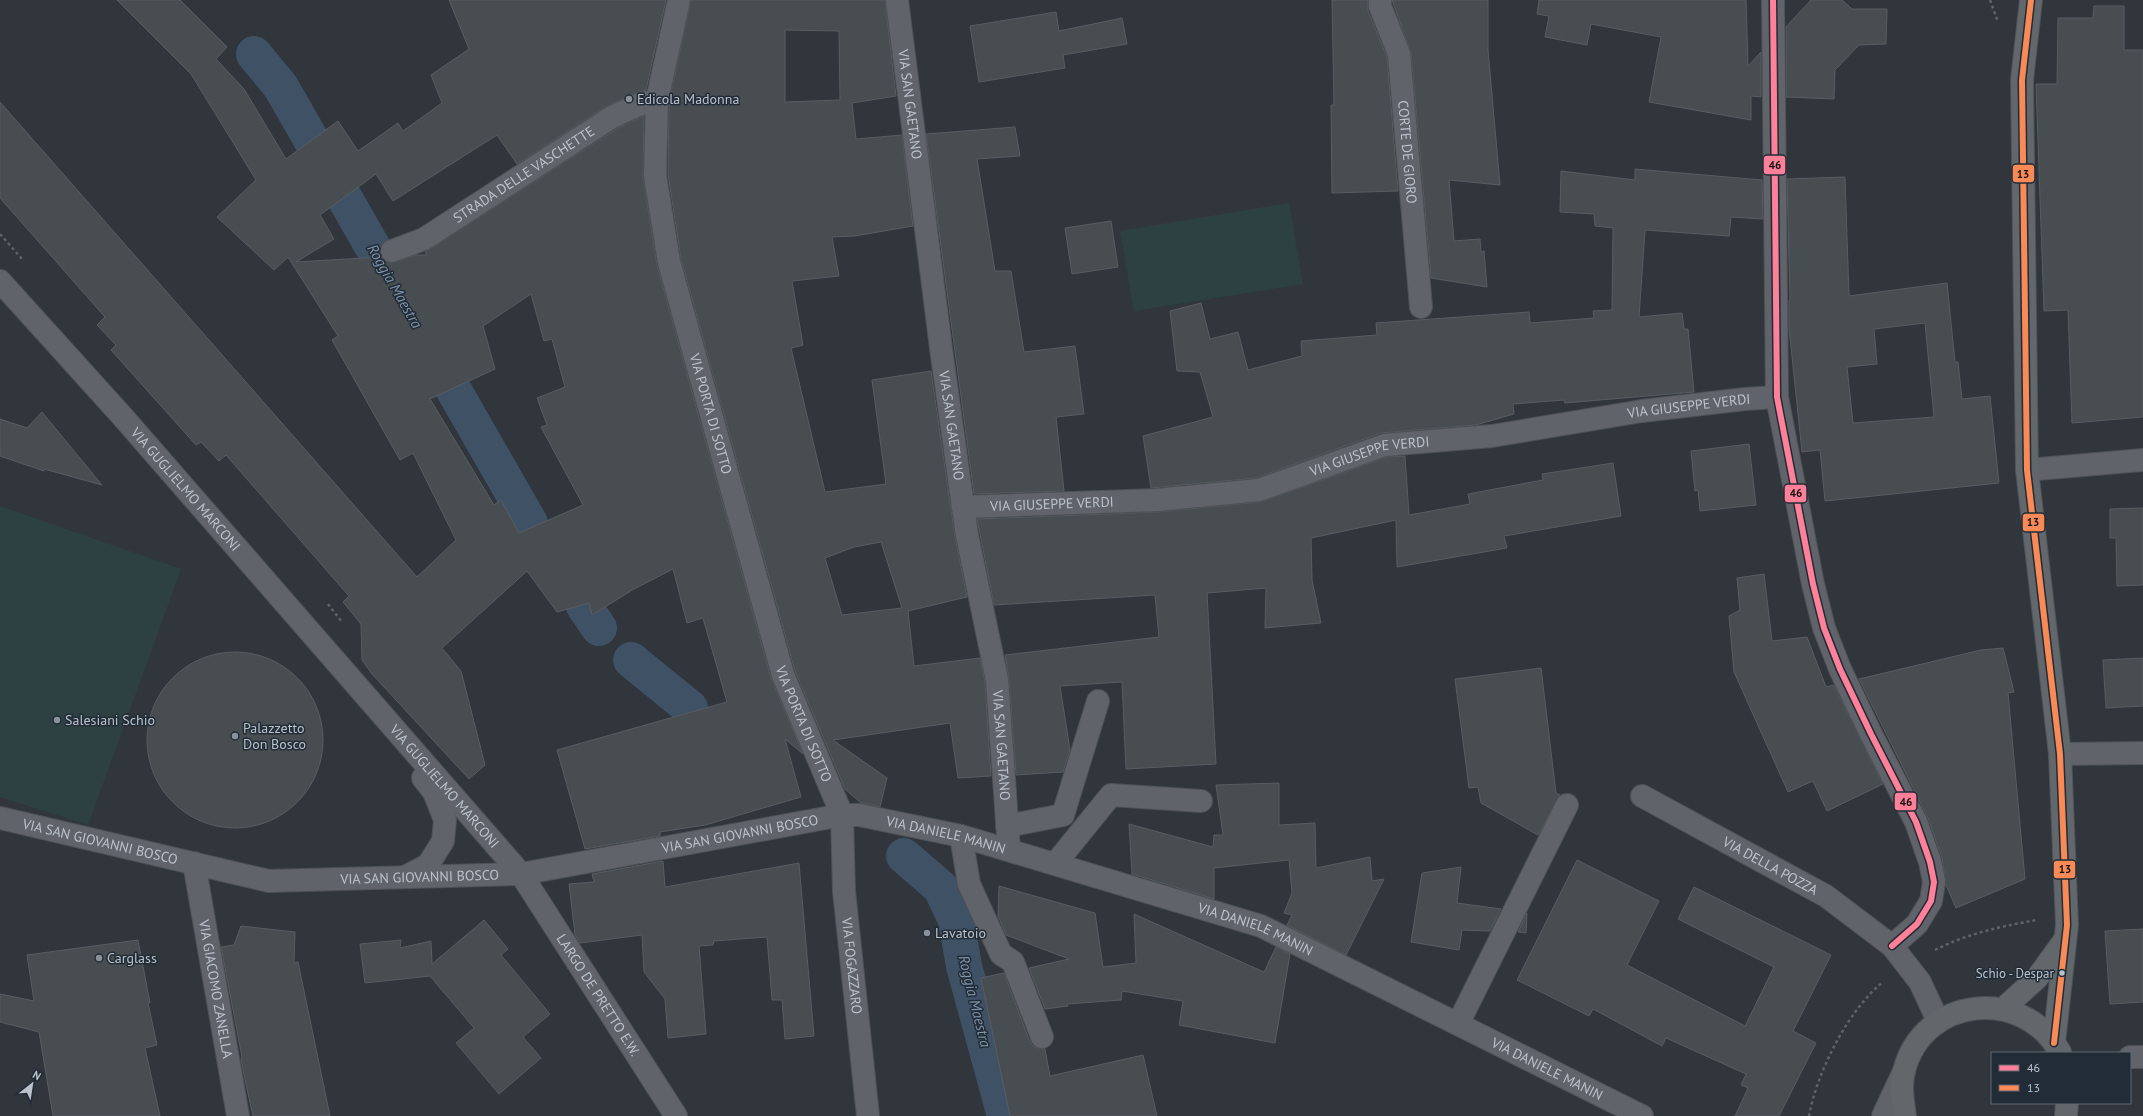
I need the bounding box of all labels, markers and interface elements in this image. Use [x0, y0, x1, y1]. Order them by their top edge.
street label: VIA SAN GAETANO [894, 47, 926, 160]
place label: Edicola Madonna [637, 90, 739, 108]
marker: Edicola Madonna [624, 94, 634, 104]
street label: CORTE DE GIORO [1394, 100, 1421, 204]
street label: STRADA DELLE VASCHETTE [450, 122, 598, 227]
line badge: 46 [1763, 155, 1786, 175]
text: 46 [1769, 158, 1781, 172]
line badge: 13 [2012, 164, 2035, 183]
text: 13 [2017, 167, 2029, 181]
water label: Roggia Maestra [363, 240, 427, 332]
street label: VIA PORTA DI SOTTO [685, 350, 736, 476]
street label: VIA SAN GAETANO [935, 368, 968, 482]
street label: VIA GIUSEPPE VERDI [1625, 390, 1751, 422]
street label: VIA GUGLIELMO MARCONI [126, 423, 244, 555]
street label: VIA GIUSEPPE VERDI [1306, 432, 1430, 480]
line badge: 46 [1784, 484, 1807, 503]
text: 46 [1790, 486, 1802, 500]
street label: VIA GIUSEPPE VERDI [989, 493, 1114, 515]
line badge: 13 [2022, 513, 2045, 532]
text: 13 [2027, 515, 2039, 529]
street label: VIA PORTA DI SOTTO [772, 663, 836, 785]
street label: VIA SAN GAETANO [989, 688, 1014, 801]
place label: Salesiani Schio [65, 711, 155, 729]
marker: Salesiani Schio [52, 715, 62, 725]
place label: Palazzetto Don Bosco [243, 719, 306, 753]
street label: VIA GUGLIELMO MARCONI [385, 720, 503, 852]
marker: Palazzetto Don Bosco [230, 731, 240, 741]
line badge: 46 [1894, 792, 1917, 811]
text: 46 [1900, 795, 1912, 809]
street label: VIA SAN GIOVANNI BOSCO [659, 811, 820, 857]
street label: VIA DANIELE MANIN [884, 812, 1008, 858]
street label: VIA SAN GIOVANNI BOSCO [20, 814, 180, 868]
street label: VIA DELLA POZZA [1719, 832, 1822, 899]
line badge: 13 [2053, 860, 2076, 879]
text: 13 [2059, 862, 2071, 876]
street label: VIA SAN GIOVANNI BOSCO [339, 866, 499, 888]
street label: VIA DANIELE MANIN [1195, 898, 1316, 959]
street label: VIA FOGAZZARO [838, 915, 866, 1015]
street label: VIA GIACOMO ZANELLA [195, 917, 237, 1061]
place label: Lavatoio [935, 924, 986, 942]
marker: Lavatoio [922, 928, 932, 938]
street label: LARGO DE PRETTO E.W. [553, 931, 644, 1059]
place label: Carglass [107, 949, 157, 967]
marker: Carglass [94, 953, 104, 963]
water label: Roggia Maestra [954, 953, 996, 1050]
place label: Schio - Despar [1976, 965, 2055, 982]
marker: Schio - Despar [2057, 968, 2067, 978]
street label: VIA DANIELE MANIN [1488, 1033, 1606, 1104]
legend [1991, 1052, 2131, 1104]
text: 46 [2027, 1060, 2040, 1075]
north arrow [12, 1064, 52, 1104]
text: N [30, 1067, 44, 1083]
text: 13 [2027, 1080, 2040, 1095]

